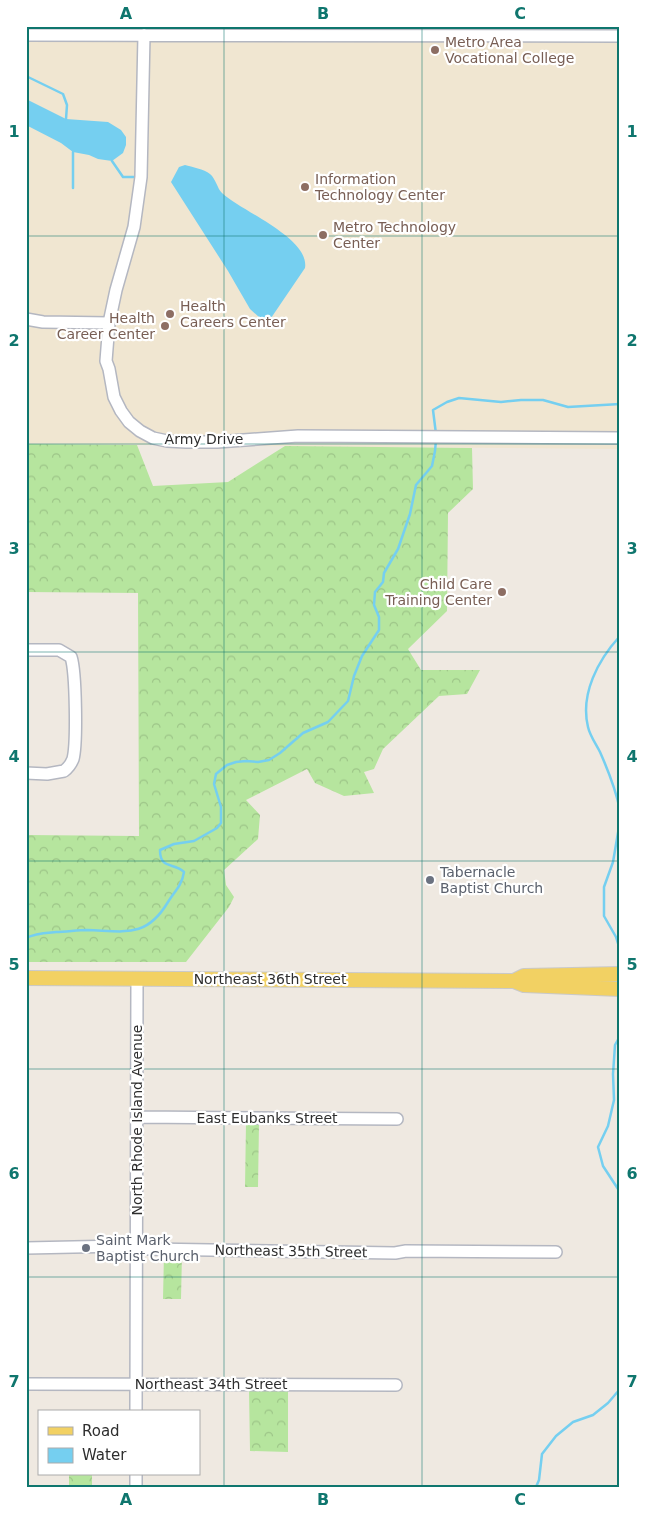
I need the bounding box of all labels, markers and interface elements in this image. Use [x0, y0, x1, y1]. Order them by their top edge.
text: A [120, 4, 133, 23]
text: B [317, 4, 329, 23]
text: C [514, 4, 526, 23]
place label: Metro Area Vocational College [445, 34, 574, 66]
marker: Metro Area Vocational College [429, 44, 441, 56]
text: 1 [8, 122, 20, 141]
text: 1 [626, 122, 638, 141]
place label: Information Technology Center [314, 171, 445, 203]
marker: Information Technology Center [299, 181, 311, 193]
place label: Metro Technology Center [333, 219, 456, 251]
marker: Metro Technology Center [317, 229, 329, 241]
place label: Health Careers Center [180, 298, 286, 330]
marker: Health Careers Center [164, 308, 176, 320]
place label: Health Career Center [57, 310, 155, 342]
marker: Health Career Center [159, 320, 171, 332]
text: 2 [8, 331, 20, 350]
text: 2 [626, 331, 638, 350]
street label: Army Drive [165, 431, 243, 447]
text: 3 [8, 539, 20, 558]
text: 3 [626, 539, 638, 558]
place label: Child Care Training Center [384, 576, 492, 608]
marker: Child Care Training Center [496, 586, 508, 598]
text: 4 [8, 747, 20, 766]
text: 4 [626, 747, 638, 766]
place label: Tabernacle Baptist Church [439, 864, 543, 896]
marker: Tabernacle Baptist Church [424, 874, 436, 886]
text: 5 [8, 955, 20, 974]
text: 5 [626, 955, 638, 974]
street label: Northeast 36th Street [194, 971, 347, 987]
street label: North Rhode Island Avenue [129, 1025, 145, 1215]
street label: East Eubanks Street [196, 1110, 338, 1126]
text: 6 [8, 1164, 20, 1183]
text: 6 [626, 1164, 638, 1183]
place label: Saint Mark Baptist Church [96, 1232, 199, 1264]
marker: Saint Mark Baptist Church [80, 1242, 92, 1254]
street label: Northeast 35th Street [214, 1242, 368, 1260]
text: 7 [8, 1372, 20, 1391]
text: 7 [626, 1372, 638, 1391]
street label: Northeast 34th Street [135, 1376, 288, 1392]
legend [38, 1410, 200, 1476]
text: Road [82, 1422, 120, 1440]
text: Water [82, 1446, 127, 1464]
text: A [120, 1490, 133, 1509]
text: B [317, 1490, 329, 1509]
text: C [514, 1490, 526, 1509]

